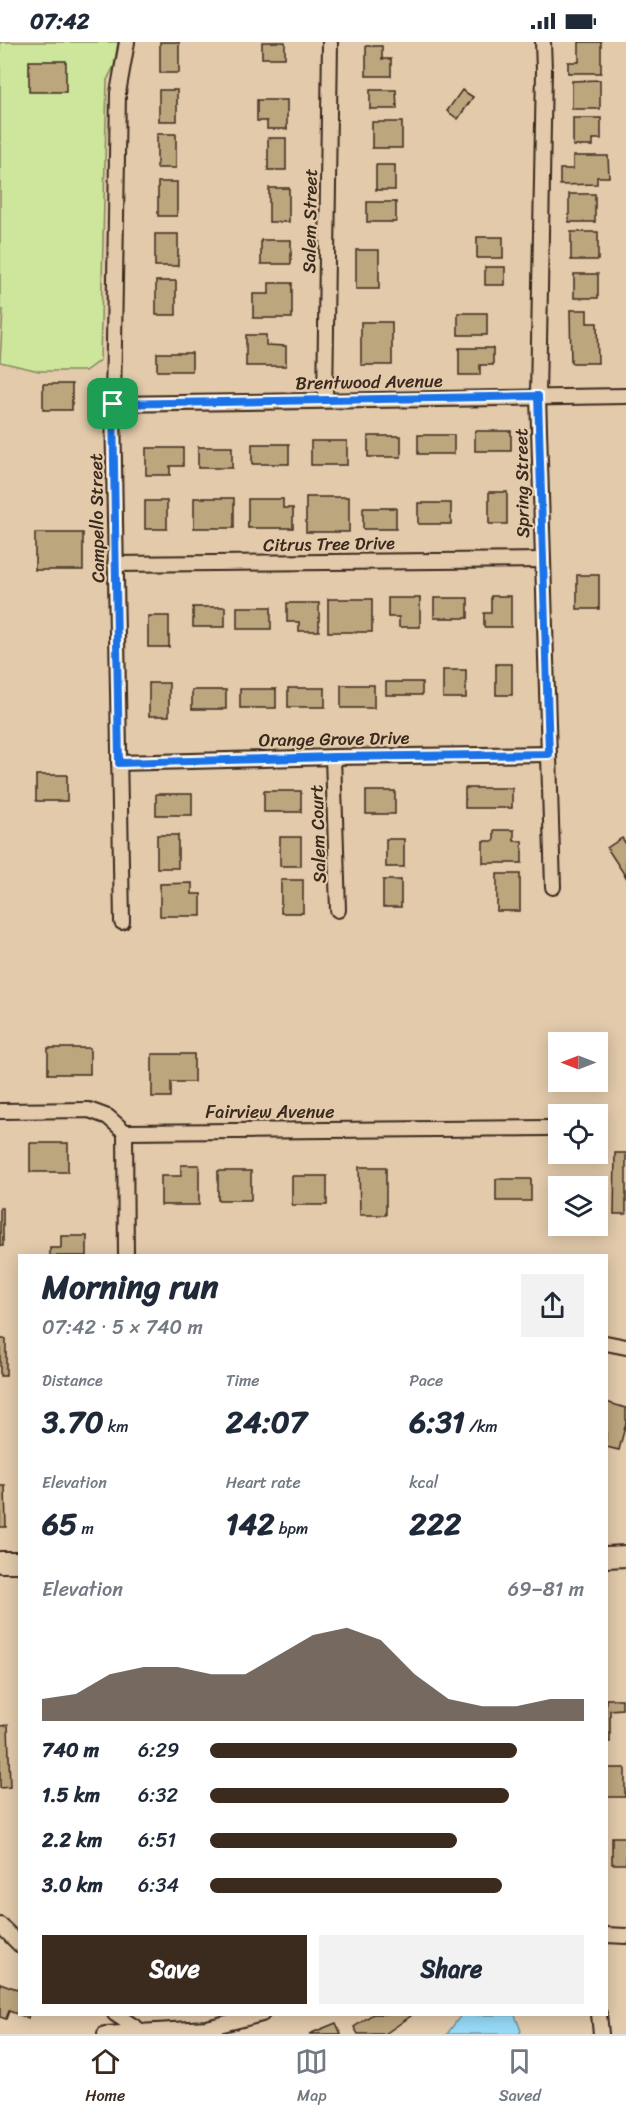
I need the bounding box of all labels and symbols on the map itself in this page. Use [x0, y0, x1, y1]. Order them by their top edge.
street label: Salem Street [293, 168, 327, 274]
street label: Brentwood Avenue [295, 365, 443, 399]
pin [87, 378, 138, 429]
street label: Spring Street [505, 428, 539, 538]
street label: Campello Street [80, 453, 114, 583]
street label: Citrus Tree Drive [263, 527, 395, 561]
street label: Orange Grove Drive [258, 722, 410, 756]
street label: Salem Court [300, 784, 336, 884]
north arrow [548, 1032, 608, 1092]
street label: Fairview Avenue [206, 1096, 334, 1128]

